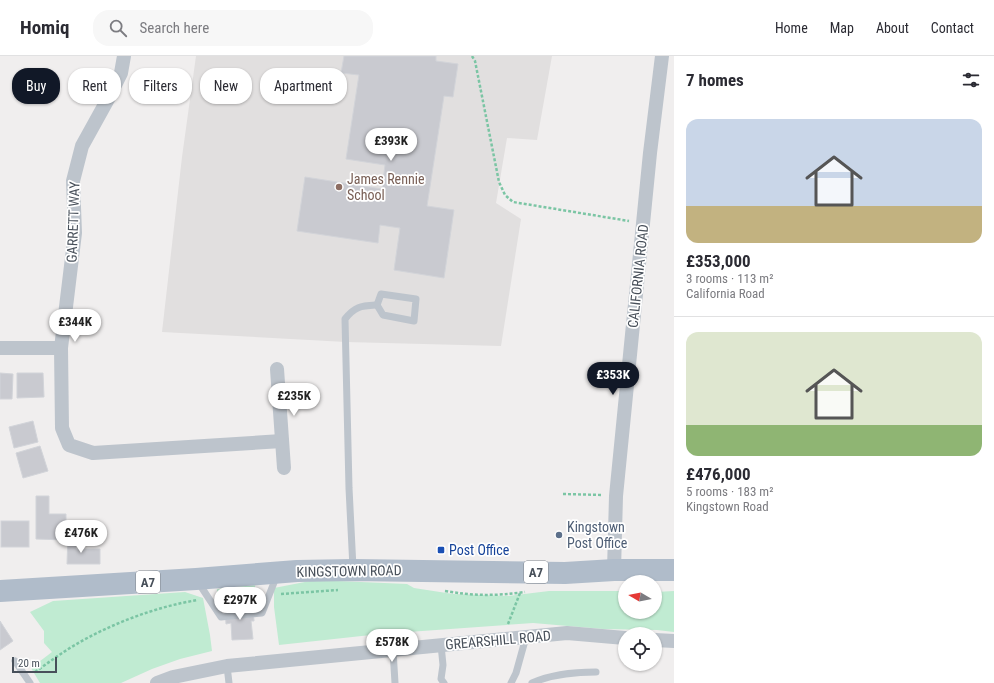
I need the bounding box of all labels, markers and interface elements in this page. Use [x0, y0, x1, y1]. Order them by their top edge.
search box [93, 10, 373, 46]
text: Homiq [20, 16, 69, 39]
icon: search [107, 17, 129, 39]
text: Search here [139, 19, 209, 37]
text: Home [775, 20, 808, 36]
text: Map [830, 20, 854, 36]
text: About [876, 20, 909, 36]
text: Contact [931, 20, 974, 36]
chip: Buy [12, 68, 60, 104]
chip: Rent [68, 68, 121, 104]
chip: Filters [129, 68, 192, 104]
chip: New [200, 68, 252, 104]
chip: Apartment [260, 68, 347, 104]
icon: filters [960, 69, 982, 91]
text: 7 homes [686, 70, 744, 90]
pin: £393K [363, 128, 419, 162]
text: £393K [374, 133, 408, 148]
icon: home [798, 145, 870, 217]
place label: James Rennie School [347, 171, 425, 203]
street label: GARRETT WAY [64, 181, 82, 263]
marker: James Rennie School [334, 182, 344, 192]
street label: CALIFORNIA ROAD [625, 223, 651, 329]
text: £353,000 [686, 251, 751, 271]
text: 3 rooms · 113 m² [686, 271, 773, 286]
text: California Road [686, 286, 765, 301]
pin: £344K [47, 309, 103, 343]
text: £344K [58, 314, 92, 329]
icon: home [798, 358, 870, 430]
pin: £353K [585, 362, 641, 396]
text: £353K [596, 367, 630, 382]
pin: £235K [266, 383, 322, 417]
text: £235K [277, 388, 311, 403]
text: £476,000 [686, 464, 751, 484]
text: 5 rooms · 183 m² [686, 484, 773, 499]
text: Kingstown Road [686, 499, 769, 514]
place label: Kingstown Post Office [567, 519, 628, 551]
pin: £476K [53, 520, 109, 554]
text: £476K [64, 525, 98, 540]
marker: Kingstown Post Office [554, 530, 564, 540]
place label: Post Office [449, 542, 510, 558]
marker: Post Office [436, 545, 446, 555]
road number: A7 [524, 561, 548, 583]
street label: KINGSTOWN ROAD [296, 562, 402, 580]
road number: A7 [136, 571, 160, 593]
north arrow [618, 575, 662, 619]
map controls [618, 575, 662, 671]
pin: £297K [212, 587, 268, 621]
text: £297K [223, 592, 257, 607]
street label: GREARSHILL ROAD [445, 627, 551, 653]
button: locate [618, 627, 662, 671]
pin: £578K [364, 629, 420, 663]
text: £578K [375, 634, 409, 649]
scale bar [12, 655, 57, 674]
text: 20 m [18, 657, 40, 670]

